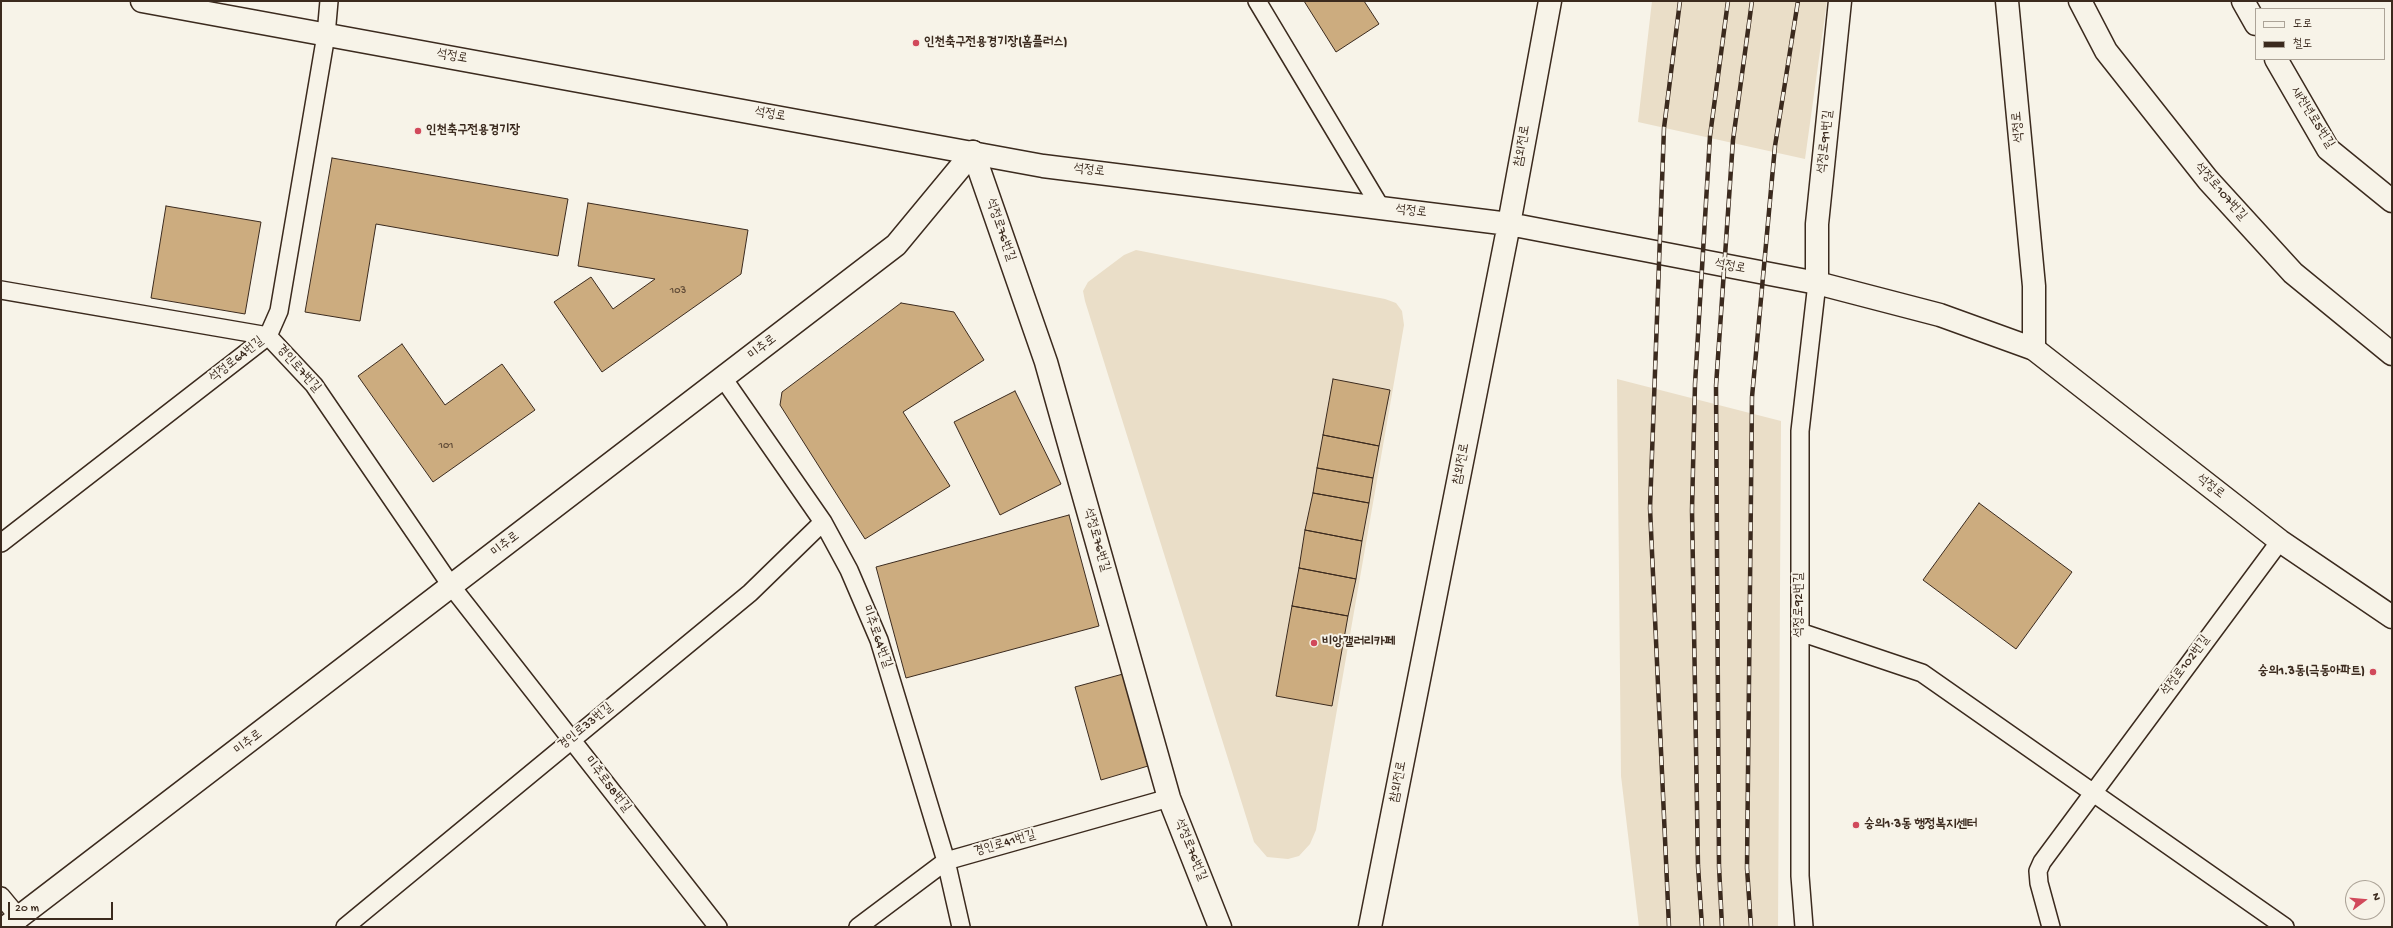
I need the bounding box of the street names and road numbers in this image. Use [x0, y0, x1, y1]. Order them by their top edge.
street label: 석정로 [435, 47, 469, 67]
street label: 새천년로5번길 [2287, 84, 2337, 152]
street label: 석정로 [753, 105, 787, 125]
street label: 석정로91번길 [1815, 109, 1837, 175]
street label: 석정로 [2010, 111, 2028, 143]
street label: 참외전로 [1512, 124, 1534, 168]
street label: 석정로107번길 [2191, 160, 2249, 224]
street label: 석정로 [1072, 161, 1106, 181]
street label: 석정로76번길 [982, 196, 1018, 264]
street label: 석정로 [1394, 202, 1428, 222]
street label: 석정로 [1713, 256, 1747, 278]
street label: 미추로 [746, 332, 780, 364]
street label: 석정로64번길 [207, 334, 267, 386]
street label: 경인로7번길 [272, 342, 324, 396]
street label: 참외전로 [1450, 442, 1474, 486]
street label: 석정로 [2193, 471, 2227, 503]
street label: 석정로76번길 [1079, 506, 1113, 574]
street label: 미추로 [489, 529, 523, 561]
street label: 석정로92번길 [1792, 572, 1808, 638]
street label: 미추로64번길 [858, 604, 894, 670]
street label: 석정로102번길 [2158, 633, 2214, 699]
street label: 경인로33번길 [556, 700, 616, 754]
street label: 미추로 [232, 727, 266, 759]
street label: 미추로58번길 [580, 754, 634, 816]
street label: 참외전로 [1387, 760, 1411, 804]
street label: 석정로76번길 [1170, 817, 1210, 883]
street label: 경인로41번길 [972, 828, 1038, 860]

